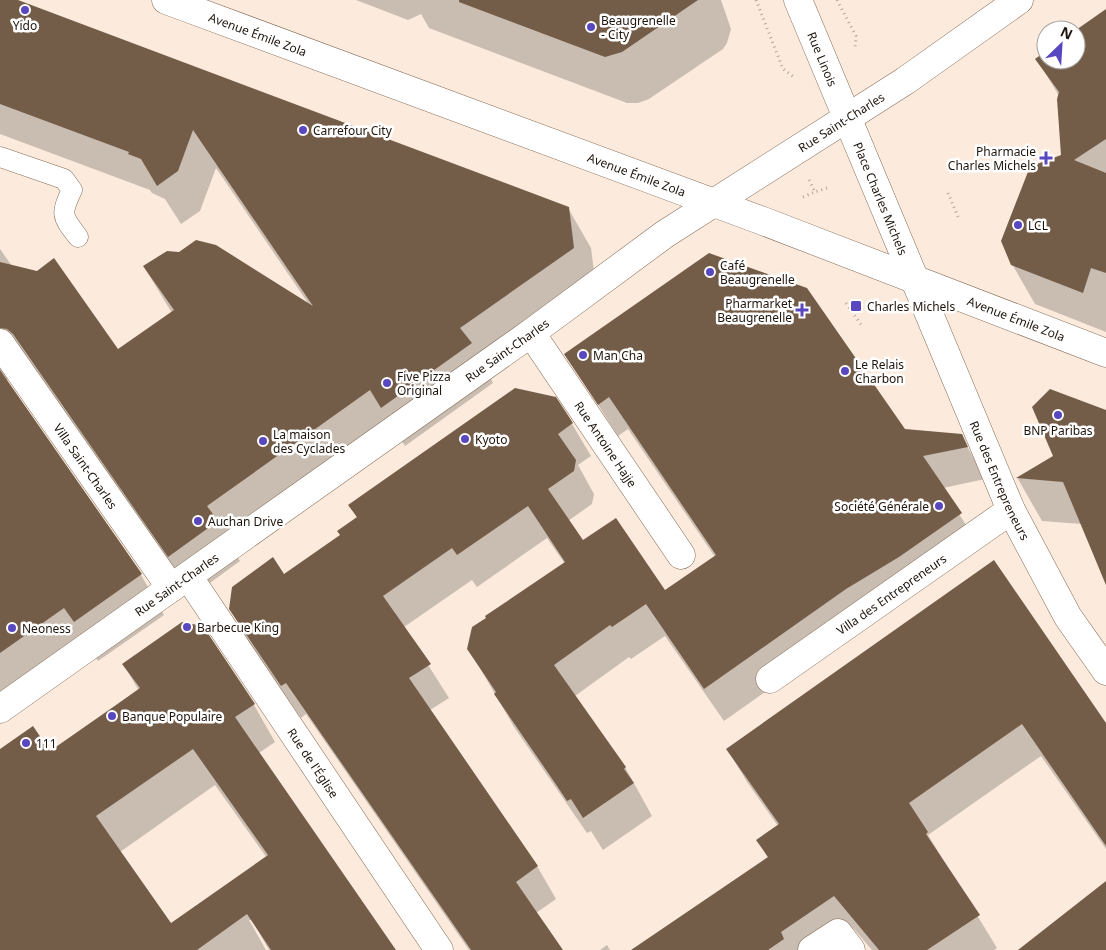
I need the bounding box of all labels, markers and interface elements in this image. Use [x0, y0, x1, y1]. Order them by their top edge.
marker: Yido [19, 4, 31, 16]
street label: Avenue Émile Zola [206, 8, 309, 60]
place label: Beaugrenelle - City [601, 12, 676, 43]
place label: Yido [13, 17, 37, 34]
north arrow [1036, 20, 1086, 70]
marker: Beaugrenelle - City [585, 21, 597, 33]
text: N [1058, 22, 1076, 44]
street label: Rue Linois [804, 29, 842, 89]
street label: Rue Saint-Charles [795, 88, 888, 156]
place label: Carrefour City [313, 122, 393, 139]
marker: Carrefour City [297, 124, 309, 136]
street label: Place Charles Michels [850, 139, 912, 258]
place label: Pharmacie Charles Michels [948, 143, 1036, 174]
street label: Avenue Émile Zola [585, 148, 688, 200]
marker: Pharmacie Charles Michels [1040, 152, 1052, 164]
place label: LCL [1028, 217, 1048, 234]
marker: LCL [1012, 219, 1024, 231]
place label: Café Beaugrenelle [720, 257, 795, 288]
marker: Café Beaugrenelle [704, 266, 716, 278]
street label: Avenue Émile Zola [965, 292, 1068, 345]
place label: Pharmarket Beaugrenelle [717, 295, 793, 326]
place label: Charles Michels [867, 298, 955, 315]
marker: Charles Michels [849, 299, 863, 313]
marker: Pharmarket Beaugrenelle [796, 304, 808, 316]
street label: Rue Saint-Charles [461, 314, 552, 386]
place label: Man Cha [593, 347, 643, 364]
marker: Man Cha [577, 349, 589, 361]
place label: Le Relais Charbon [855, 356, 904, 387]
marker: Le Relais Charbon [839, 365, 851, 377]
place label: Five Pizza Original [397, 368, 451, 399]
marker: Five Pizza Original [381, 377, 393, 389]
street label: Rue Antoine Hajje [571, 398, 641, 491]
marker: BNP Paribas [1052, 409, 1064, 421]
street label: Rue des Entrepreneurs [966, 418, 1034, 543]
street label: Villa Saint-Charles [50, 420, 122, 512]
place label: BNP Paribas [1023, 422, 1093, 439]
place label: La maison des Cyclades [273, 426, 345, 457]
place label: Kyoto [475, 431, 507, 448]
marker: Kyoto [459, 433, 471, 445]
marker: La maison des Cyclades [257, 435, 269, 447]
place label: Société Générale [834, 498, 929, 515]
marker: Société Générale [933, 500, 945, 512]
place label: Auchan Drive [208, 513, 283, 530]
marker: Auchan Drive [192, 515, 204, 527]
street label: Rue Saint-Charles [131, 548, 222, 620]
street label: Villa des Entrepreneurs [833, 549, 950, 638]
place label: Barbecue King [197, 619, 279, 636]
place label: Neoness [22, 620, 71, 637]
marker: Barbecue King [181, 621, 193, 633]
marker: Neoness [6, 622, 18, 634]
place label: Banque Populaire [122, 708, 223, 725]
marker: Banque Populaire [106, 710, 118, 722]
street label: Rue de l'Église [284, 725, 343, 801]
place label: 111 [36, 735, 57, 752]
marker: 111 [20, 737, 32, 749]

